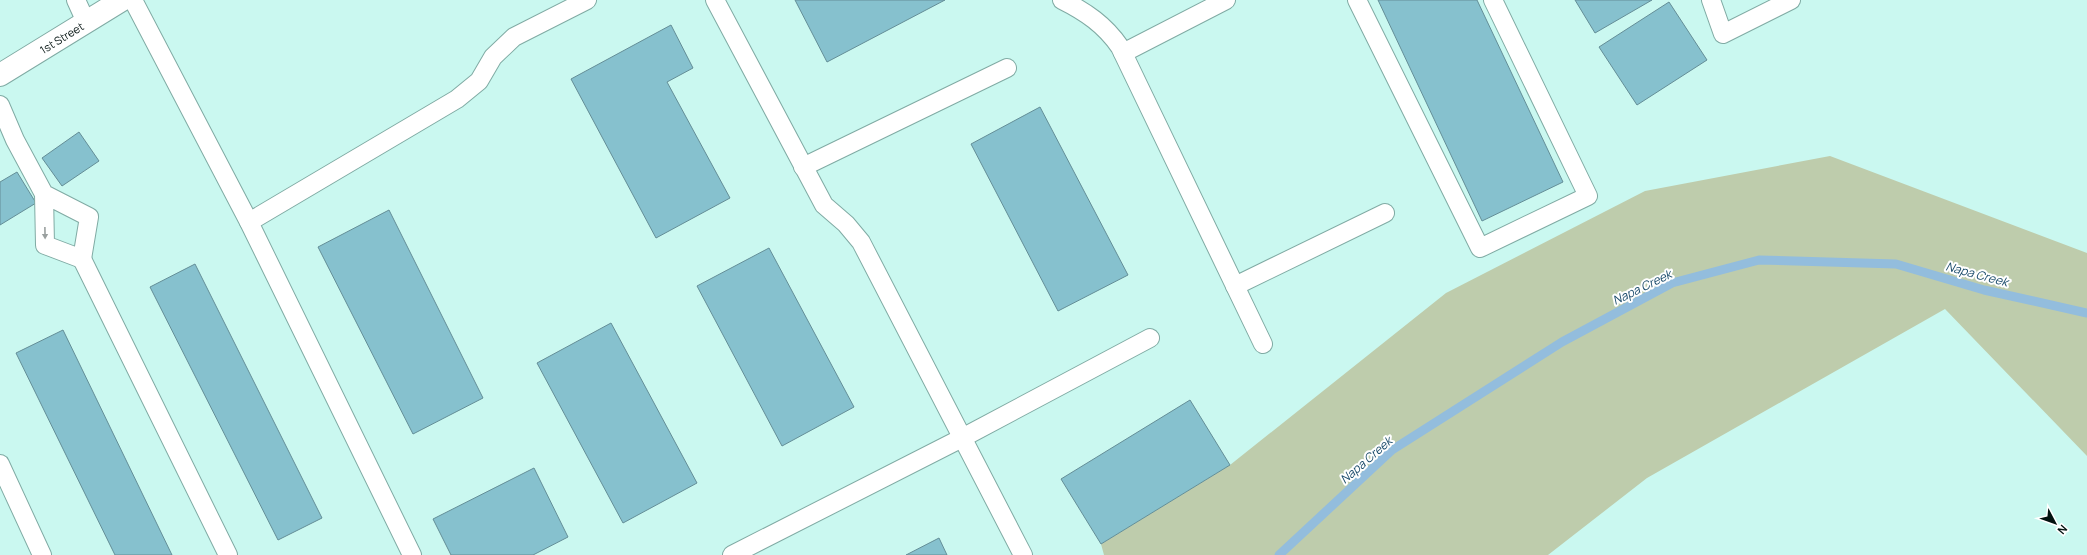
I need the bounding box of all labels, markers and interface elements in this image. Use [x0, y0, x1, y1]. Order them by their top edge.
street label: 1st Street [37, 18, 86, 57]
one-way arrow [42, 227, 48, 240]
water label: Napa Creek [1944, 258, 2012, 291]
water label: Napa Creek [1610, 264, 1676, 309]
water label: Napa Creek [1336, 431, 1397, 487]
north arrow [2035, 503, 2075, 543]
text: N [2055, 522, 2071, 538]

